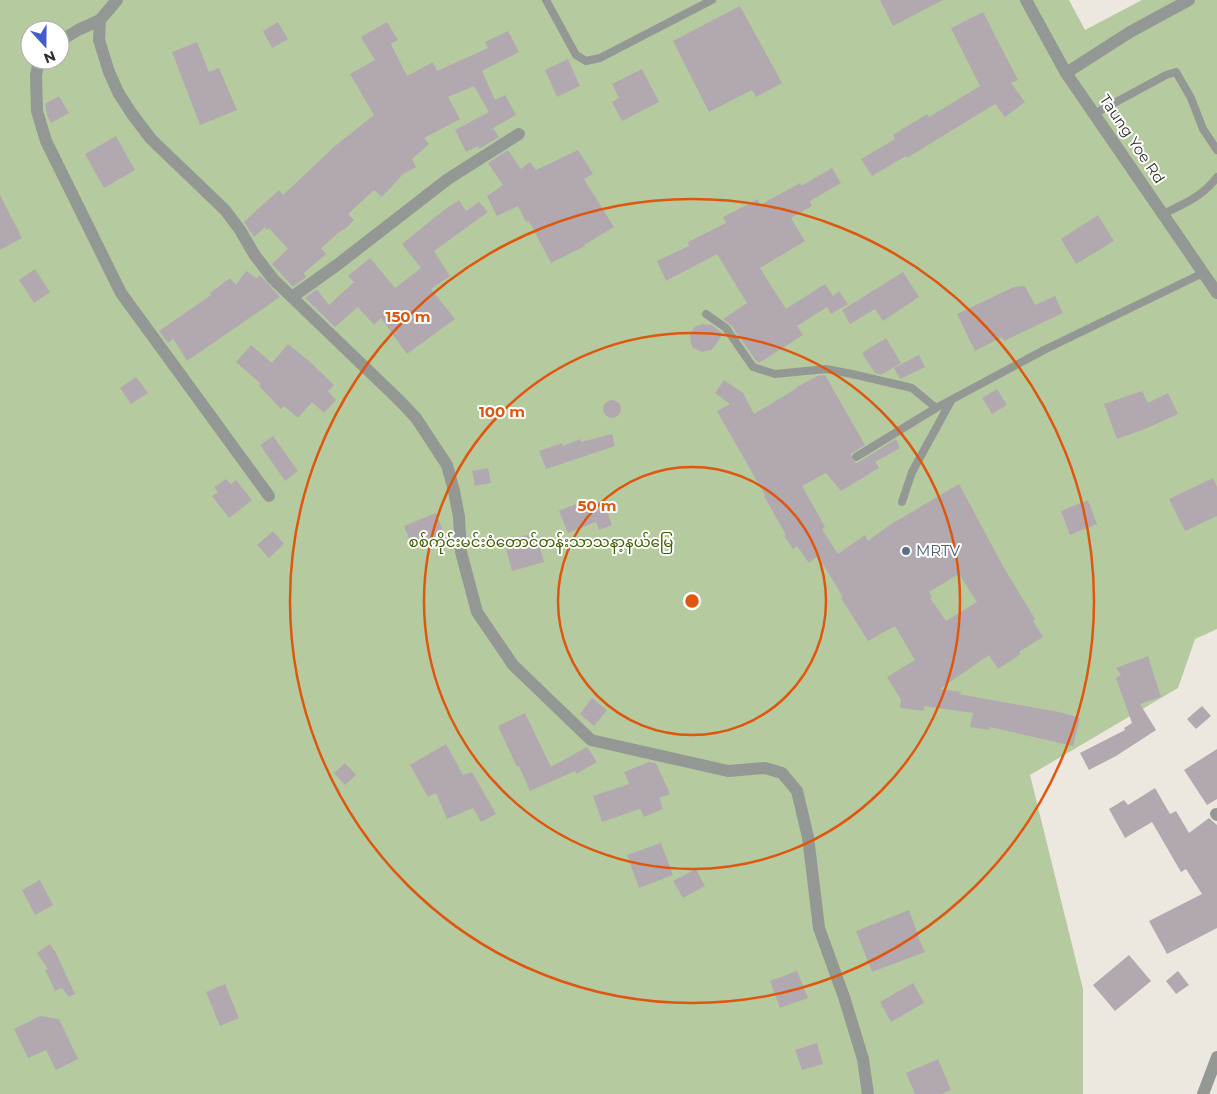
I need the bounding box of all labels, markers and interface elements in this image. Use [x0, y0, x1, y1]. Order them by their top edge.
north arrow [20, 20, 70, 70]
text: N [41, 47, 58, 68]
street label: Taung Yoe Rd [1096, 91, 1169, 187]
text: 150 m [386, 307, 430, 326]
text: 100 m [479, 402, 525, 421]
text: 50 m [577, 496, 617, 515]
park label: စစ်ကိုင်းမင်းဝံတောင်တန်းသာသနာ့နယ်မြေ [409, 532, 673, 554]
place label: MRTV [916, 541, 961, 560]
marker: MRTV [900, 545, 912, 557]
centre of rings [683, 592, 701, 610]

